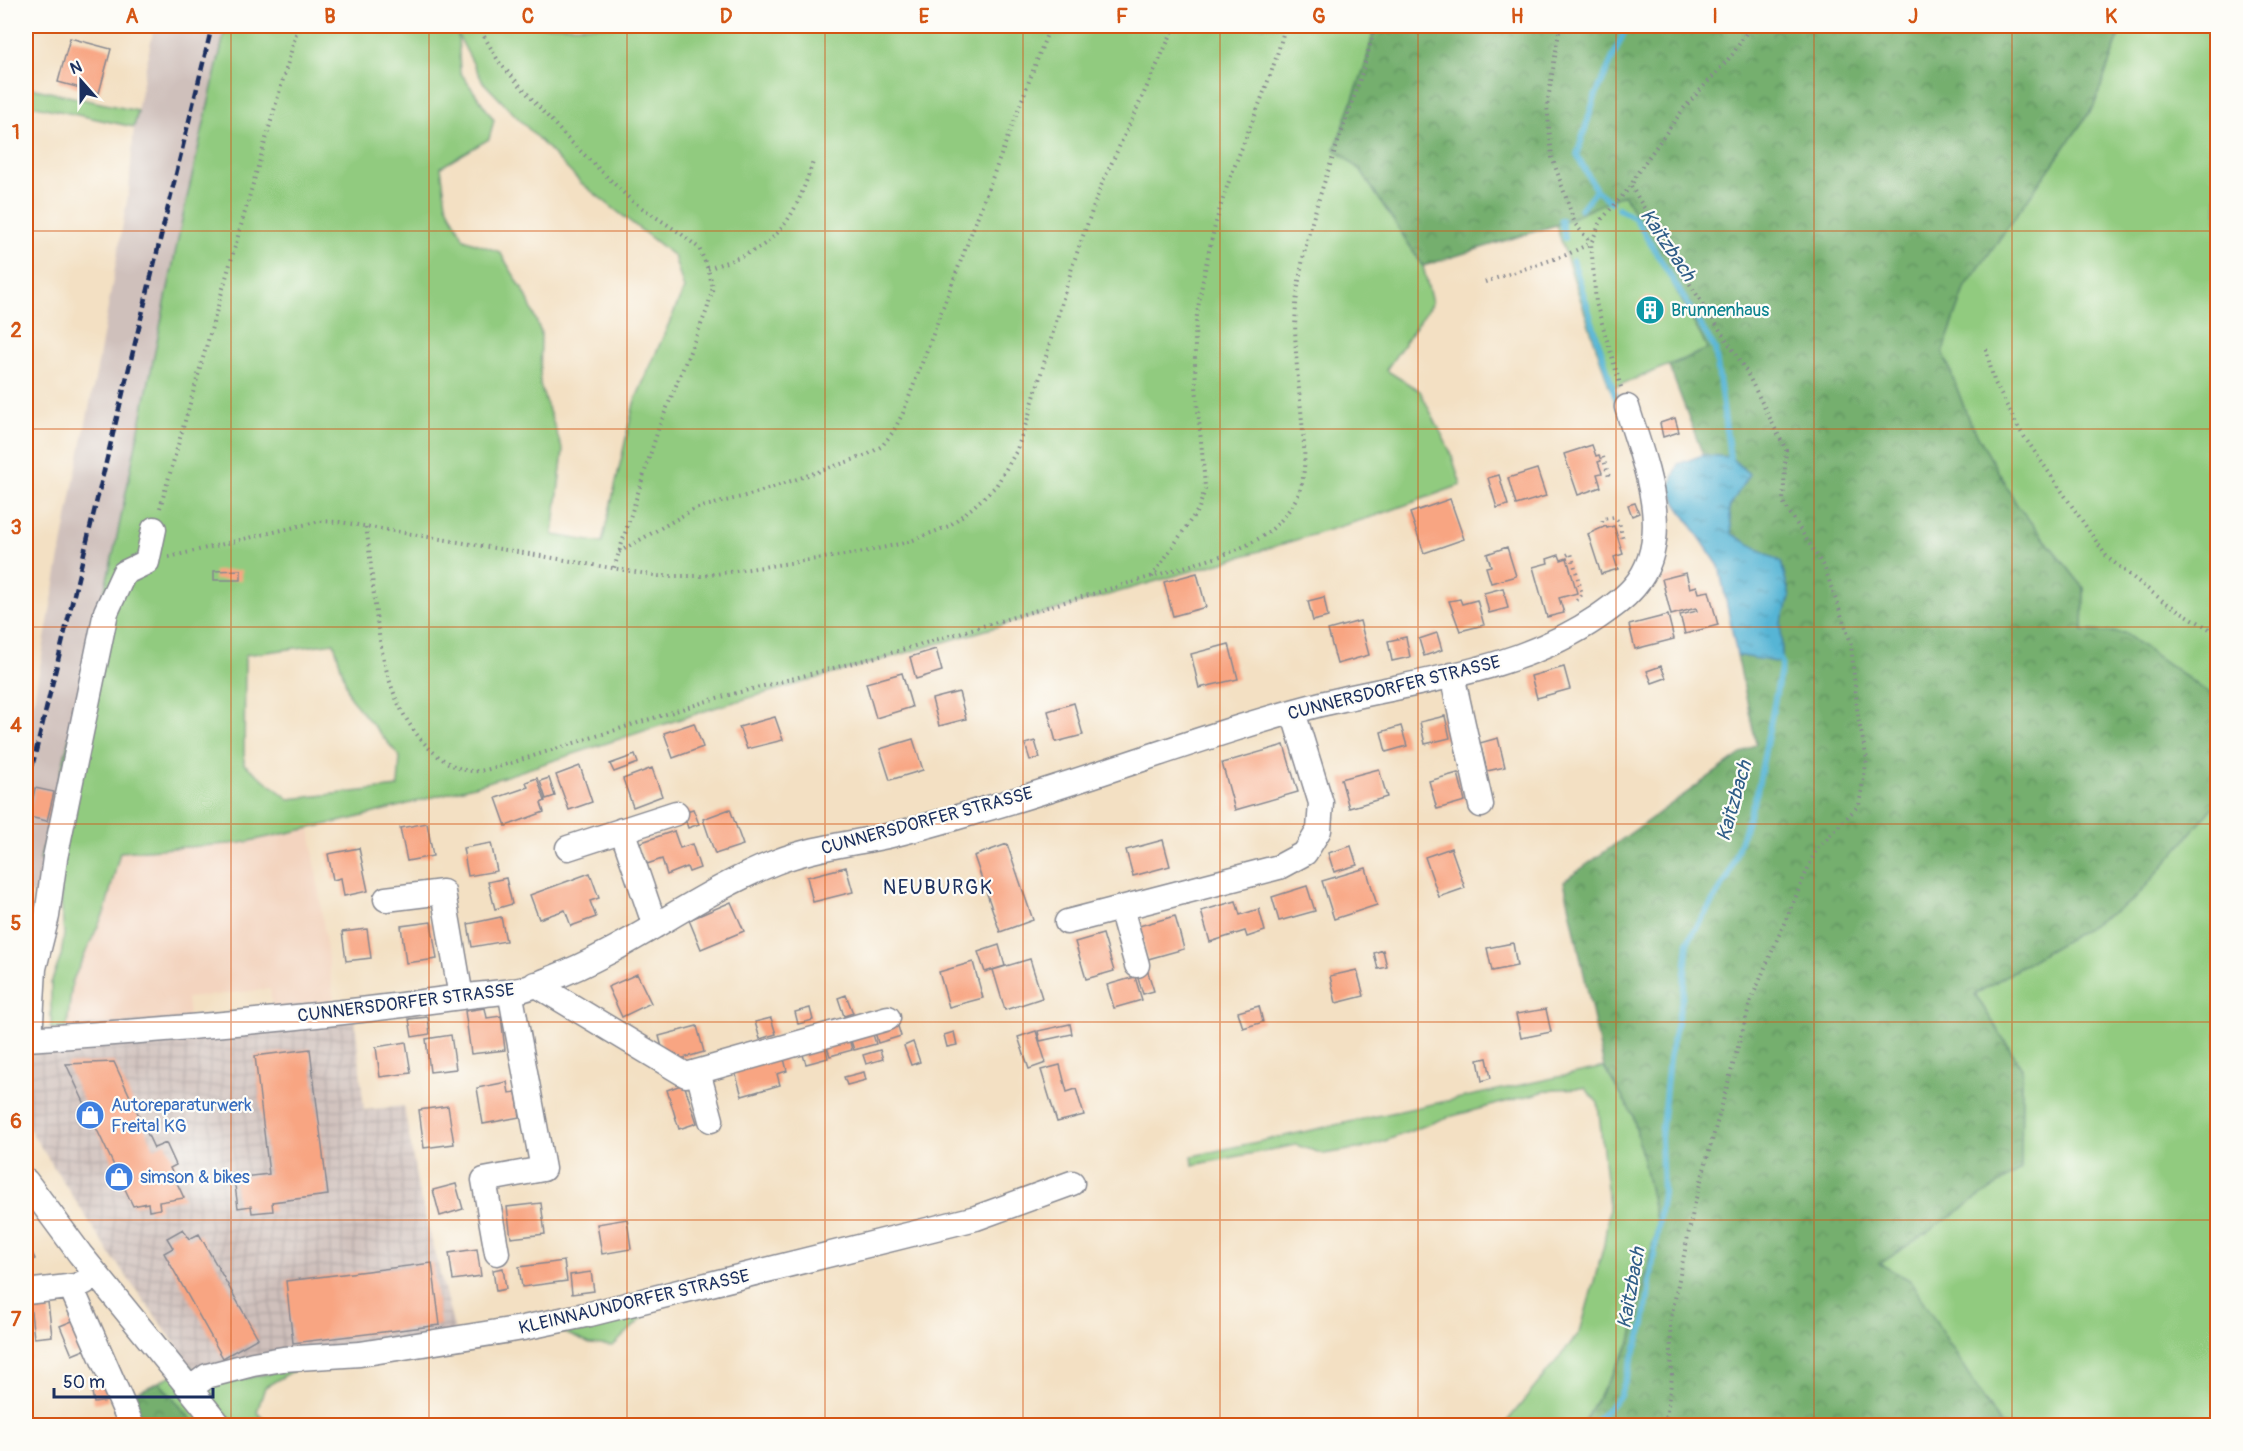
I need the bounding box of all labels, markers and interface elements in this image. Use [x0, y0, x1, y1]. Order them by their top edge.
text: A [126, 4, 139, 29]
text: B [324, 4, 336, 29]
text: C [522, 4, 534, 29]
text: D [720, 4, 733, 29]
text: E [919, 4, 930, 29]
text: F [1116, 4, 1128, 29]
text: G [1312, 4, 1326, 29]
text: H [1511, 4, 1524, 29]
text: I [1712, 4, 1718, 29]
text: J [1908, 4, 1918, 29]
text: K [2105, 4, 2117, 29]
north arrow [51, 51, 111, 111]
text: N [67, 57, 85, 79]
text: 1 [12, 120, 20, 145]
water label: Kaitzbach [1635, 204, 1702, 287]
building icon: Brunnenhaus [1634, 294, 1666, 326]
place label: Brunnenhaus [1671, 299, 1769, 322]
text: 2 [10, 318, 22, 343]
text: 3 [10, 515, 22, 540]
street label: CUNNERSDORFER STRASSE [1285, 650, 1503, 726]
text: 4 [10, 713, 22, 738]
water label: Kaitzbach [1711, 757, 1758, 844]
street label: CUNNERSDORFER STRASSE [819, 782, 1035, 860]
district label: NEUBURGK [883, 875, 993, 900]
text: 5 [11, 911, 22, 936]
street label: CUNNERSDORFER STRASSE [296, 978, 516, 1028]
place label: Autoreparaturwerk Freital KG [111, 1094, 252, 1138]
shop icon: Autoreparaturwerk Freital KG [74, 1099, 106, 1131]
text: 6 [10, 1109, 22, 1134]
shop icon: simson & bikes [103, 1161, 135, 1193]
place label: simson & bikes [140, 1166, 250, 1189]
water label: Kaitzbach [1612, 1244, 1651, 1331]
street label: KLEINNAUNDORFER STRASSE [516, 1264, 752, 1340]
text: 7 [11, 1307, 22, 1332]
scale bar [54, 1361, 213, 1399]
text: 50 m [63, 1371, 105, 1394]

